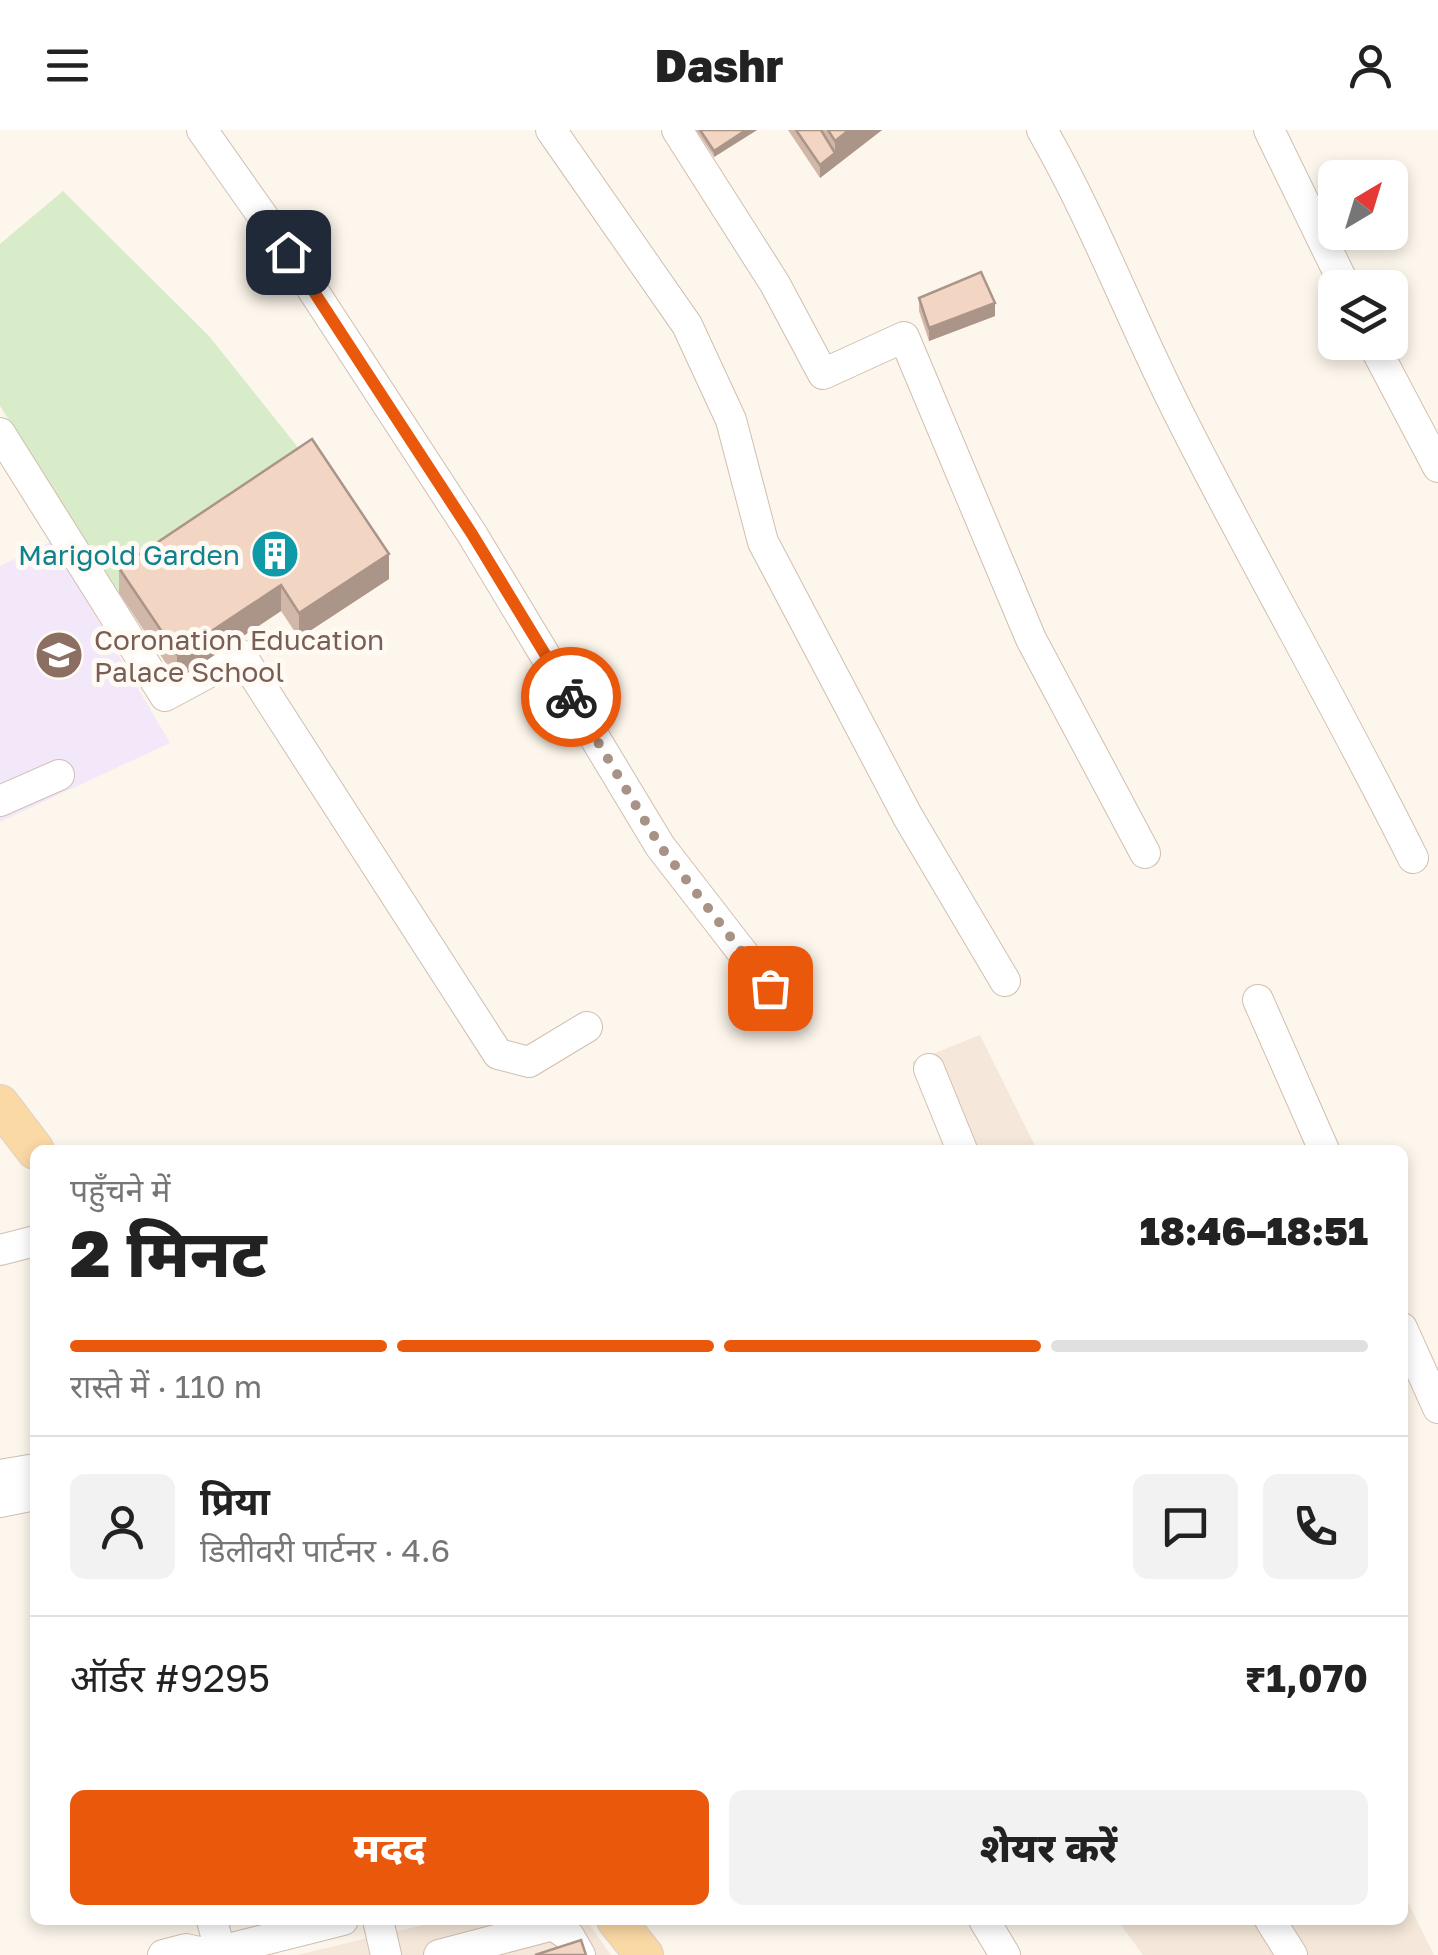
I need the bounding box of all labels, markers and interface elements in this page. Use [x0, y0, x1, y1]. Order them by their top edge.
icon: menu [40, 38, 95, 93]
text: Dashr [655, 38, 783, 92]
icon: person [1343, 38, 1398, 93]
north arrow [1318, 160, 1408, 250]
map controls [1318, 160, 1408, 360]
pin [246, 210, 331, 295]
icon: home [261, 225, 316, 280]
button: layers [1318, 270, 1408, 360]
building icon: Marigold Garden [249, 528, 301, 580]
place label: Marigold Garden [18, 538, 240, 571]
place label: Coronation Education Palace School [94, 623, 384, 688]
school or university icon: Coronation Education Palace School [33, 629, 85, 681]
courier [521, 647, 621, 747]
icon: bike [544, 670, 599, 725]
pin [728, 946, 813, 1031]
icon: bag [743, 961, 798, 1016]
text: पहुँचने में [70, 1171, 170, 1209]
text: 18:46–18:51 [1140, 1208, 1368, 1253]
text: 2 मिनट [70, 1213, 267, 1291]
text: रास्ते में · 110 m [70, 1367, 262, 1405]
button: person [70, 1474, 175, 1579]
button: chat [1133, 1474, 1238, 1579]
button: phone [1263, 1474, 1368, 1579]
text: प्रिया [200, 1478, 270, 1523]
text: डिलीवरी पार्टनर · 4.6 [200, 1531, 450, 1569]
text: ऑर्डर #9295 [70, 1655, 270, 1700]
text: ₹1,070 [1244, 1655, 1368, 1700]
button: मदद [70, 1790, 709, 1905]
button: शेयर करें [729, 1790, 1368, 1905]

